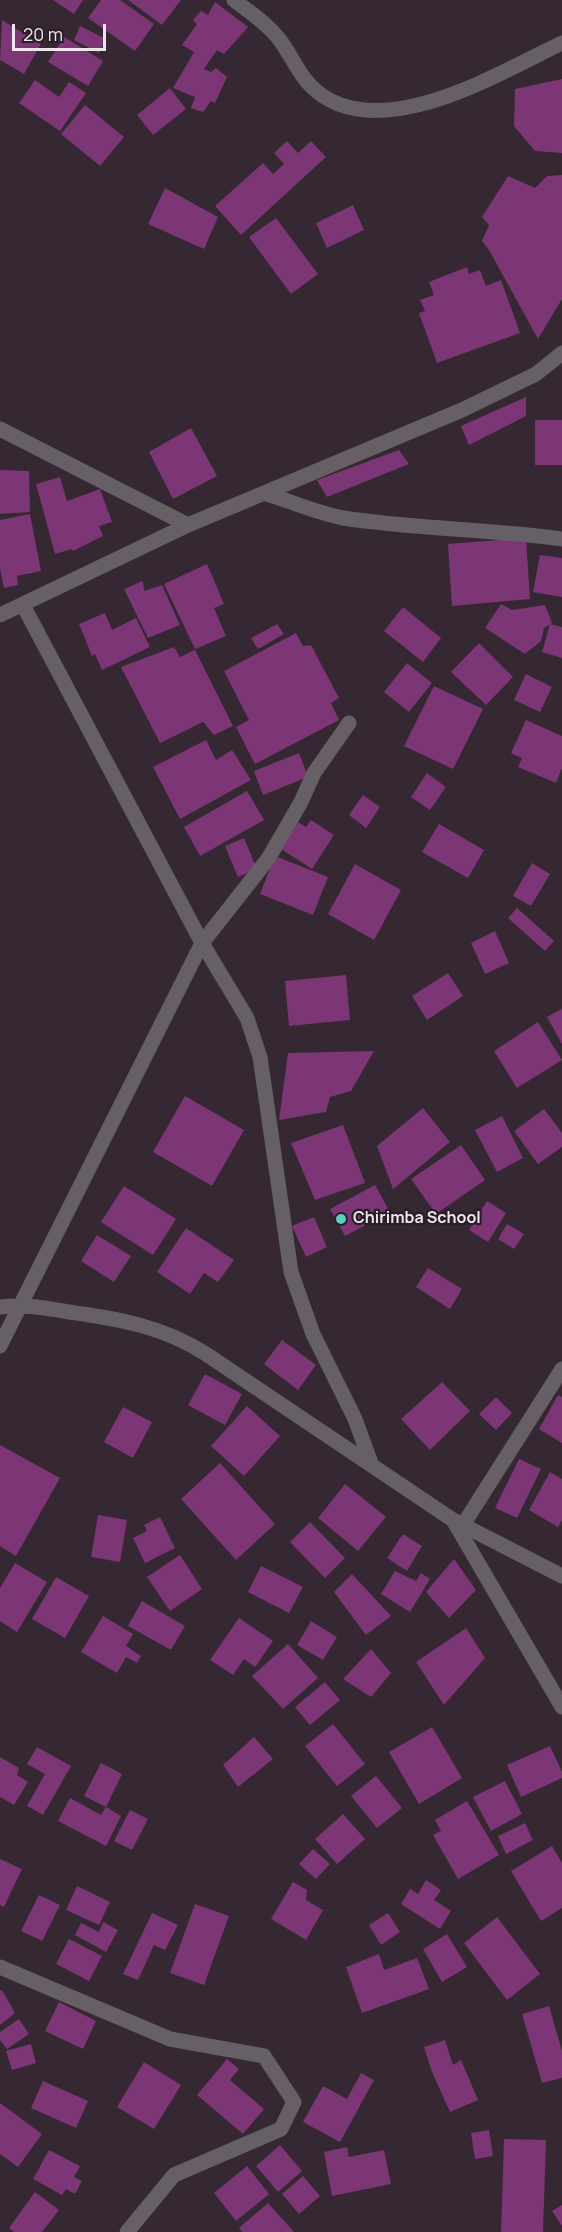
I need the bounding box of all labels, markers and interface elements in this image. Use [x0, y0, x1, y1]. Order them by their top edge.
scale bar [15, 12, 110, 50]
text: 20 m [23, 22, 63, 46]
place label: Chirimba School [353, 1209, 481, 1229]
marker: Chirimba School [334, 1212, 348, 1226]

